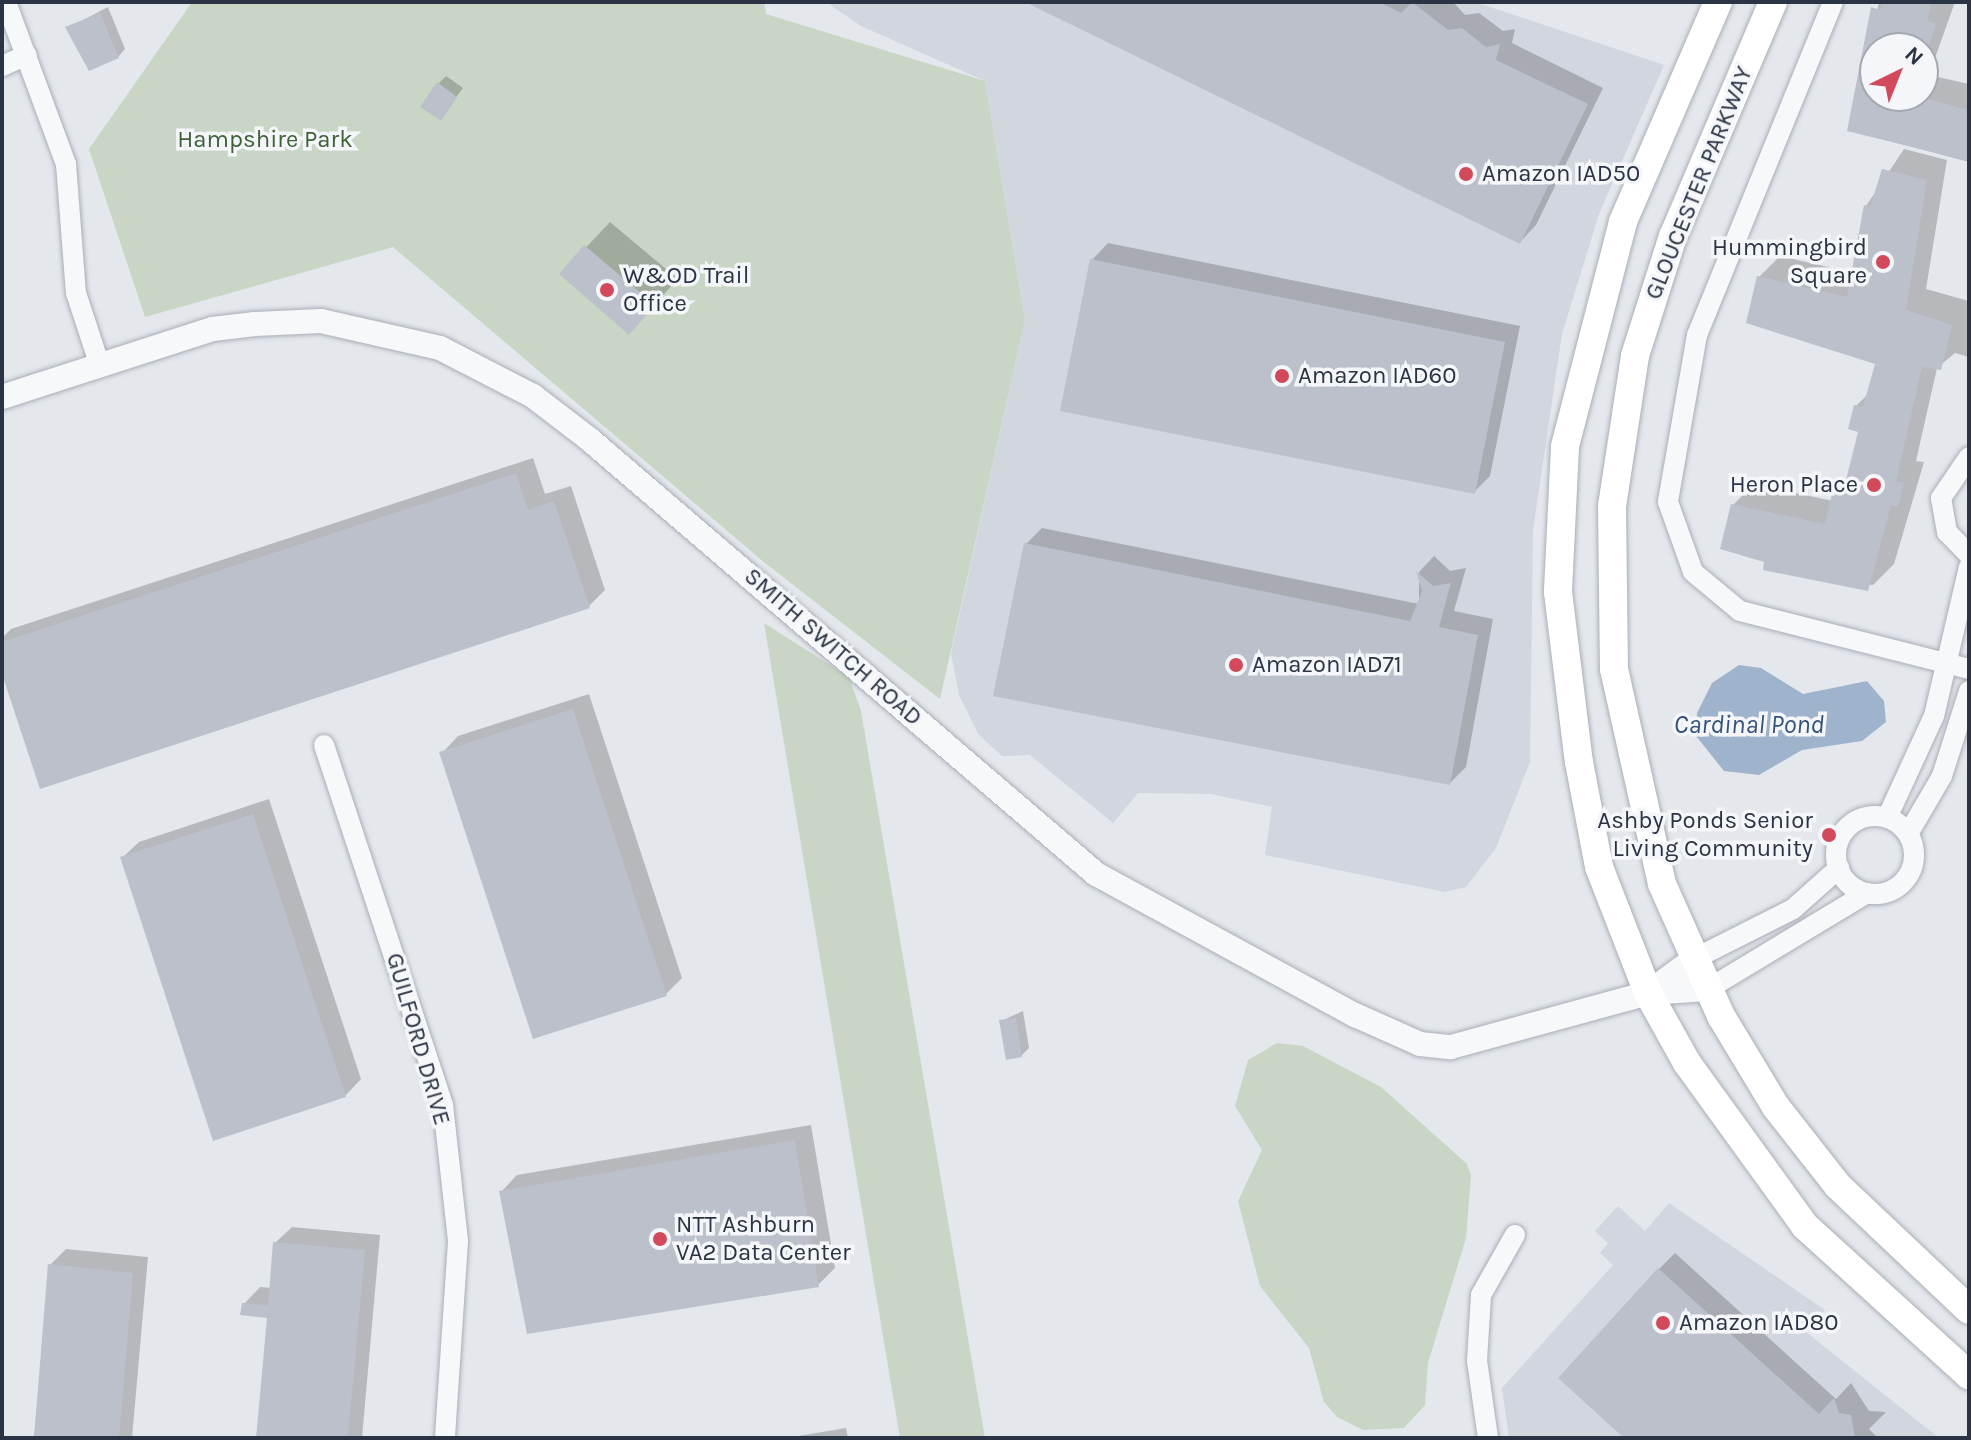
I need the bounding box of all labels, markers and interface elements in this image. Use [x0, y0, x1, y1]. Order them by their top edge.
north arrow [1859, 32, 1939, 112]
text: N [1899, 41, 1929, 71]
street label: GLOUCESTER PARKWAY [1639, 62, 1759, 304]
park label: Hampshire Park [177, 126, 353, 154]
place label: Amazon IAD50 [1482, 160, 1640, 188]
marker: Amazon IAD50 [1457, 165, 1475, 183]
place label: Hummingbird Square [1712, 234, 1867, 290]
marker: Hummingbird Square [1874, 253, 1892, 271]
place label: W&OD Trail Office [623, 262, 749, 318]
marker: W&OD Trail Office [598, 281, 616, 299]
place label: Amazon IAD60 [1298, 362, 1456, 390]
marker: Amazon IAD60 [1273, 367, 1291, 385]
place label: Heron Place [1730, 471, 1858, 499]
marker: Heron Place [1865, 476, 1883, 494]
street label: SMITH SWITCH ROAD [738, 562, 928, 732]
place label: Amazon IAD71 [1252, 651, 1402, 679]
marker: Amazon IAD71 [1227, 656, 1245, 674]
water label: Cardinal Pond [1674, 709, 1824, 741]
place label: Ashby Ponds Senior Living Community [1597, 807, 1813, 863]
marker: Ashby Ponds Senior Living Community [1820, 826, 1838, 844]
street label: GUILFORD DRIVE [380, 950, 456, 1128]
place label: NTT Ashburn VA2 Data Center [676, 1211, 851, 1267]
marker: NTT Ashburn VA2 Data Center [651, 1230, 669, 1248]
place label: Amazon IAD80 [1679, 1309, 1838, 1337]
marker: Amazon IAD80 [1654, 1314, 1672, 1332]

